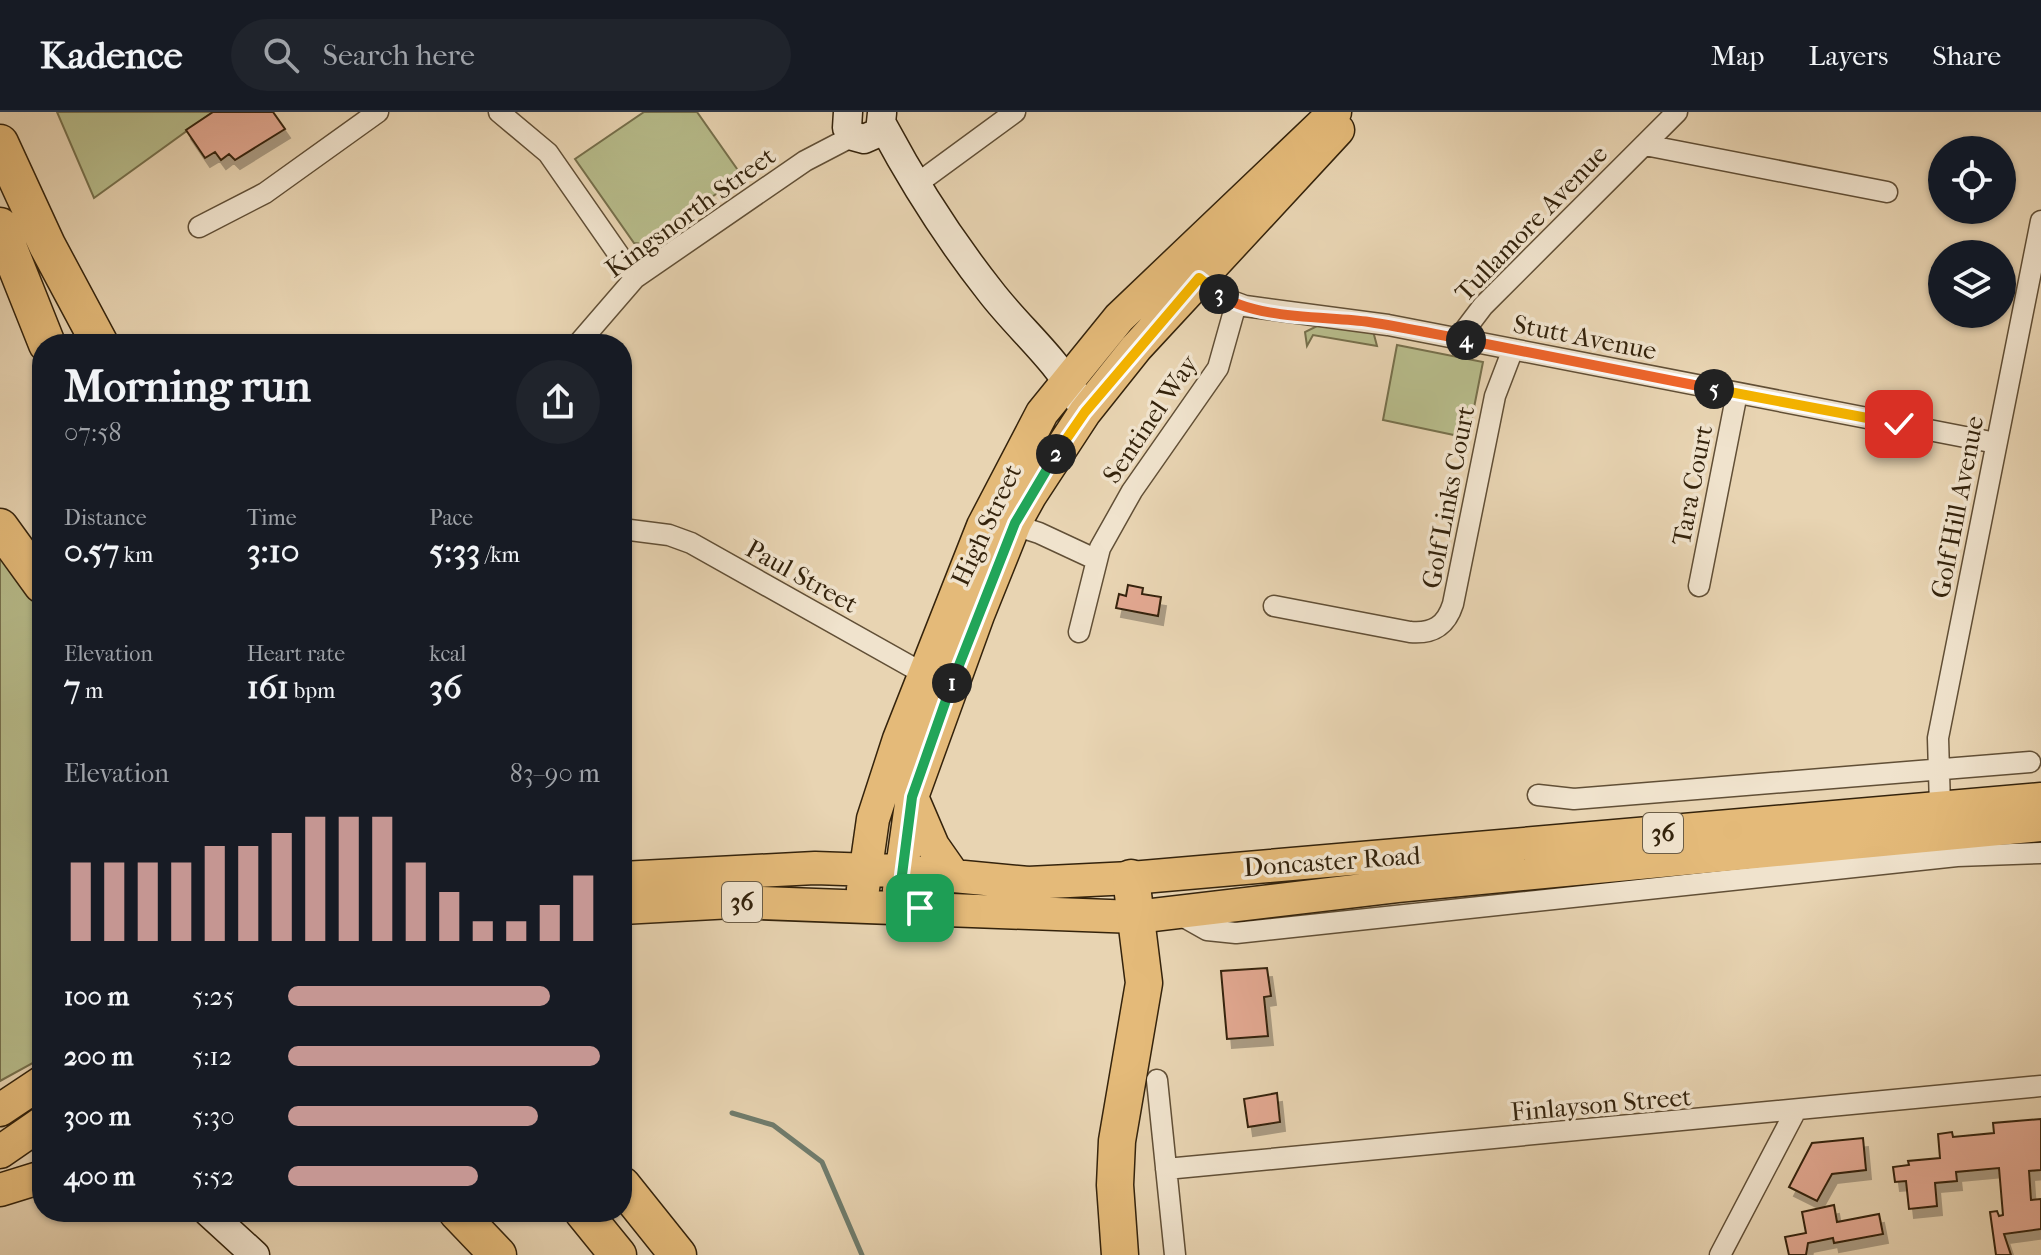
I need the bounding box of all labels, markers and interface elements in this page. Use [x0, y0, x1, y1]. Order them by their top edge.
search box [231, 19, 791, 91]
text: Kadence [40, 33, 183, 78]
icon: search [259, 33, 303, 77]
text: Search here [323, 38, 475, 73]
text: Map [1711, 39, 1764, 72]
text: Layers [1808, 39, 1888, 72]
text: Share [1932, 39, 2001, 72]
map controls [1928, 136, 2016, 328]
button: locate [1928, 136, 2016, 224]
street label: Tullamore Avenue [1449, 138, 1614, 308]
street label: Kingsnorth Street [599, 140, 782, 284]
button: layers [1928, 240, 2016, 328]
pin: 3 [1199, 274, 1239, 314]
text: 3 [1214, 281, 1224, 307]
street label: Stutt Avenue [1511, 308, 1659, 367]
pin: 4 [1446, 320, 1486, 360]
text: 4 [1460, 327, 1473, 353]
street label: Sentinel Way [1096, 348, 1205, 489]
button: share [516, 360, 600, 444]
text: Morning run [64, 361, 311, 412]
pin: 5 [1694, 369, 1734, 409]
text: 5 [1709, 376, 1719, 402]
pin [1865, 390, 1933, 458]
street label: Golf Links Court [1416, 402, 1482, 591]
icon: check [1877, 402, 1921, 446]
street label: Golf Hill Avenue [1925, 413, 1990, 601]
text: 07:58 [64, 417, 121, 448]
street label: Tara Court [1666, 422, 1719, 548]
pin: 2 [1036, 434, 1076, 474]
text: 2 [1050, 441, 1062, 467]
street label: High Street [945, 459, 1028, 591]
text: Distance [64, 505, 147, 531]
text: Time [247, 505, 297, 531]
text: Pace [429, 505, 473, 531]
text: 0.57 [64, 531, 119, 571]
text: 3:10 [247, 531, 300, 571]
text: 5:33 [429, 531, 480, 571]
street label: Paul Street [740, 533, 864, 620]
text: km [119, 542, 153, 568]
text: /km [480, 542, 520, 568]
text: Elevation [64, 641, 153, 667]
text: Heart rate [247, 641, 345, 667]
text: kcal [429, 641, 466, 667]
pin: 1 [932, 663, 972, 703]
text: 7 [64, 667, 80, 707]
text: 161 [247, 667, 289, 707]
text: 36 [429, 667, 462, 707]
text: 1 [948, 670, 956, 696]
text: m [80, 678, 103, 704]
text: bpm [289, 678, 335, 704]
text: Elevation [64, 758, 169, 789]
text: 83–90 m [510, 758, 600, 789]
road number: 36 [1643, 813, 1683, 853]
street label: Doncaster Road [1242, 840, 1423, 883]
pin [886, 874, 954, 942]
road number: 36 [722, 882, 762, 922]
icon: arrive [898, 886, 942, 930]
text: 100 m [64, 981, 129, 1012]
text: 5:25 [192, 981, 234, 1012]
text: 200 m [64, 1041, 133, 1072]
text: 5:12 [192, 1041, 232, 1072]
street label: Finlayson Street [1509, 1081, 1693, 1128]
text: 300 m [64, 1101, 131, 1132]
text: 5:30 [192, 1101, 235, 1132]
text: 400 m [64, 1161, 135, 1192]
text: 5:52 [192, 1161, 234, 1192]

